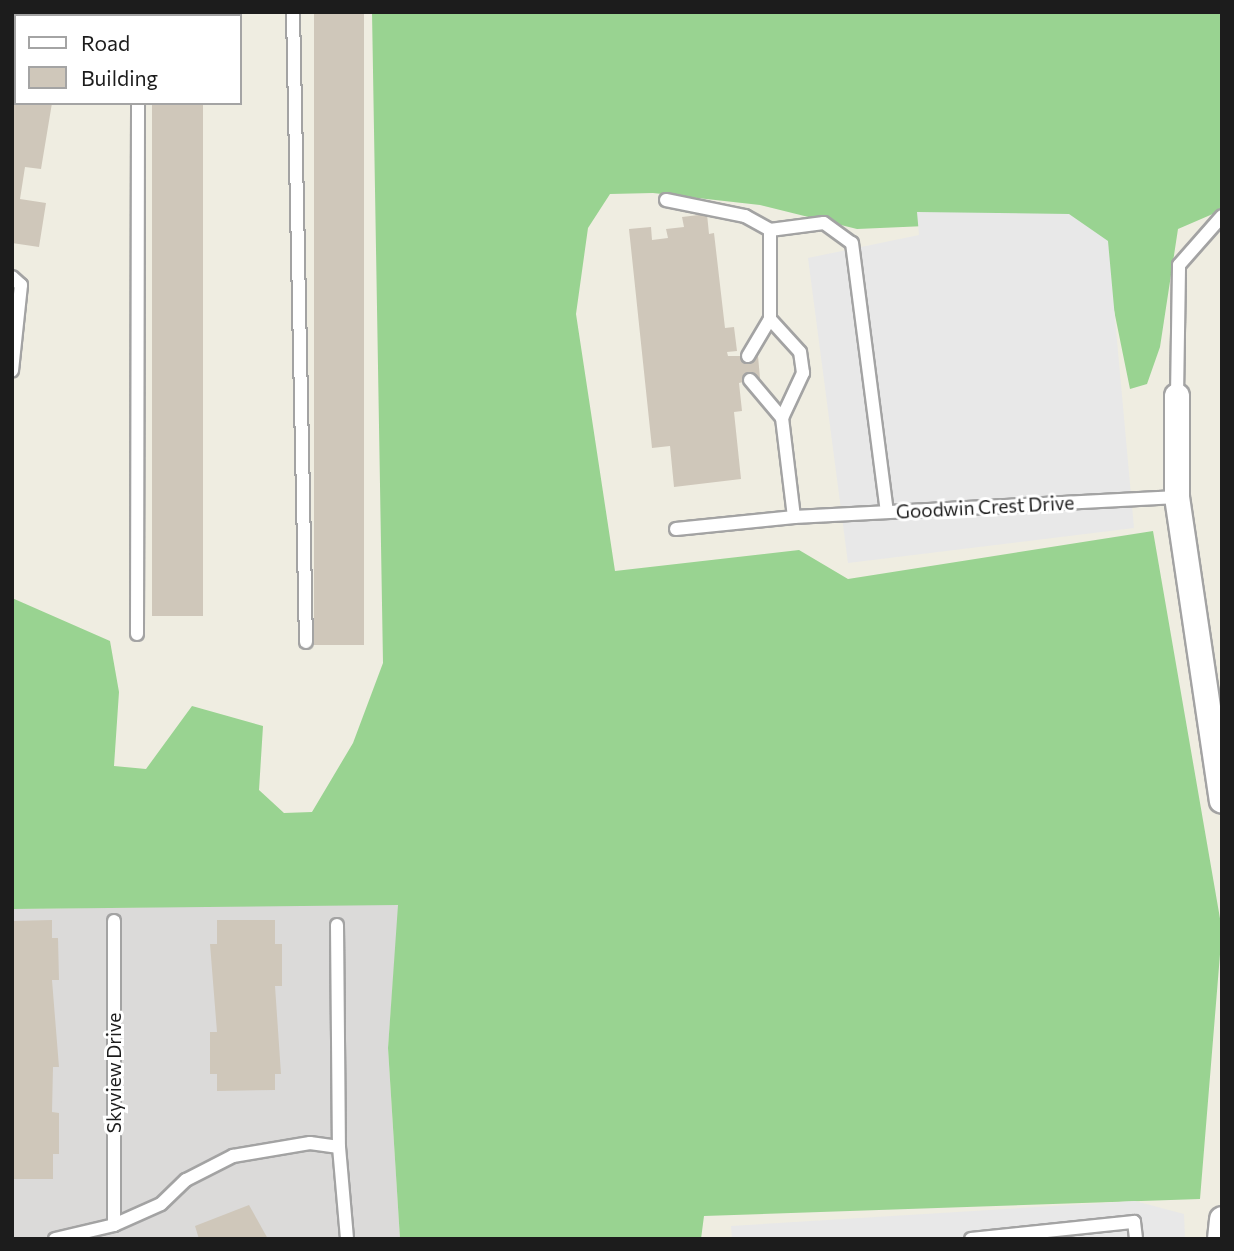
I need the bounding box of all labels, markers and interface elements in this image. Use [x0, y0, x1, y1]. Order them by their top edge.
legend [14, 14, 242, 105]
text: Road [81, 30, 130, 55]
text: Building [81, 65, 158, 90]
street label: Goodwin Crest Drive [895, 491, 1075, 523]
street label: Skyview Drive [103, 1013, 125, 1133]

